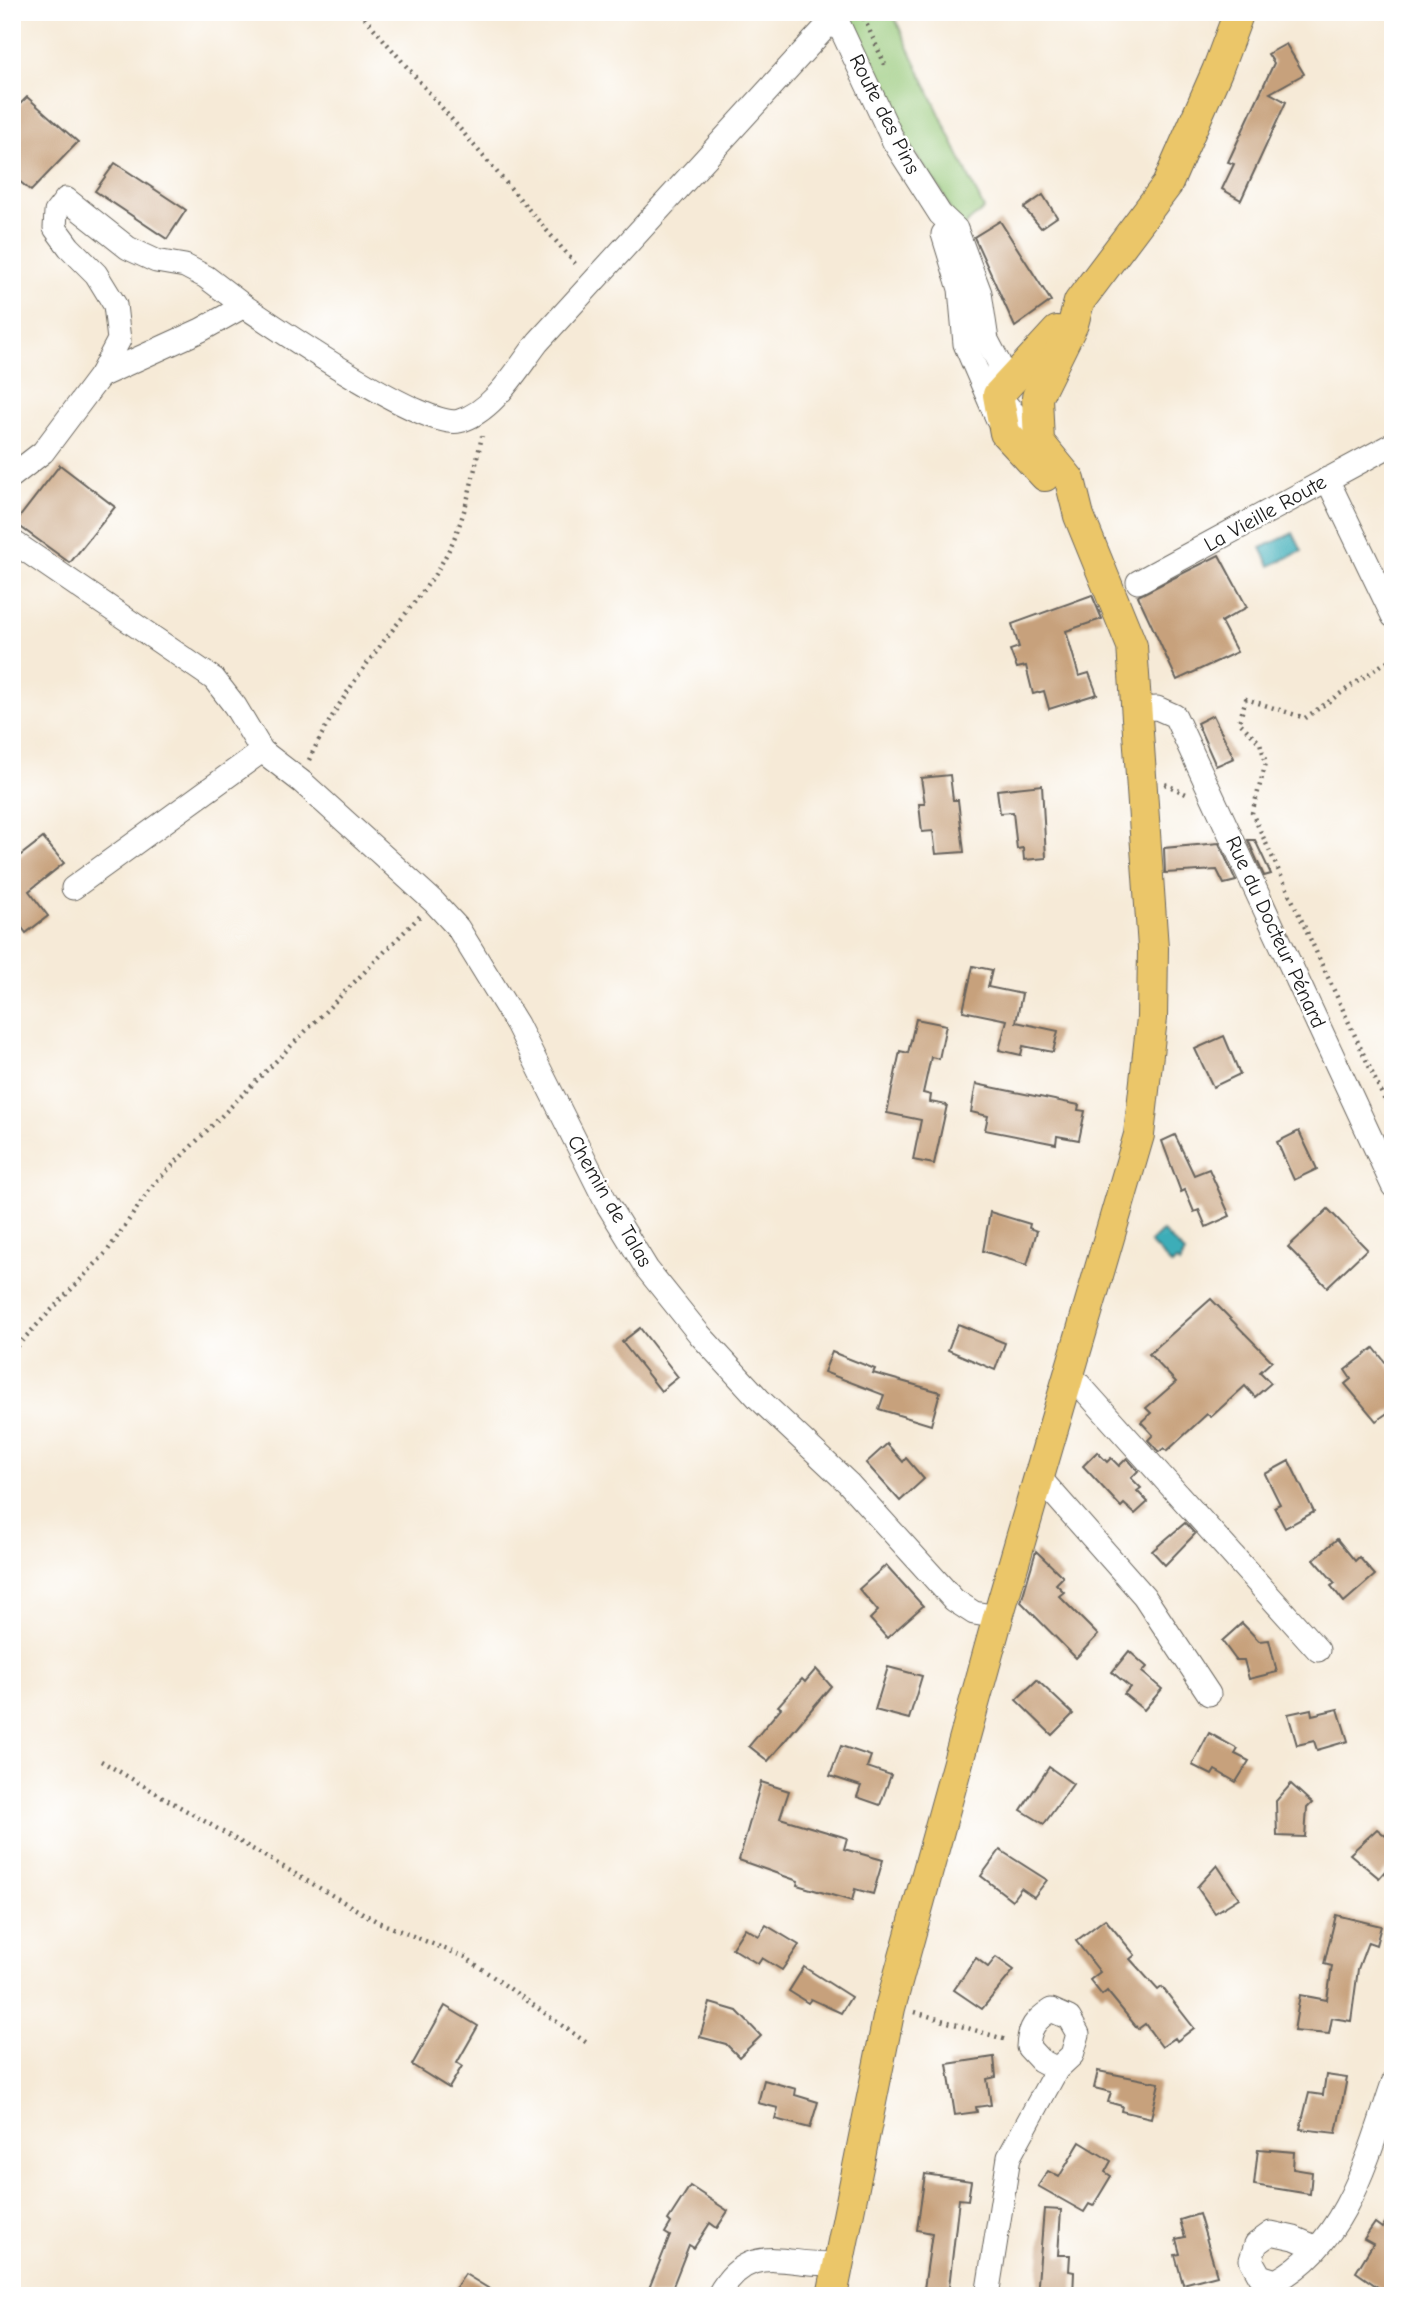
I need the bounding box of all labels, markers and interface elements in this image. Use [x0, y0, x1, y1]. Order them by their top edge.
street label: Route des Pins [845, 50, 925, 178]
street label: La Vieille Route [1200, 470, 1330, 556]
street label: Rue du Docteur Pénard [1221, 832, 1331, 1032]
street label: Chemin de Talas [563, 1131, 657, 1271]

